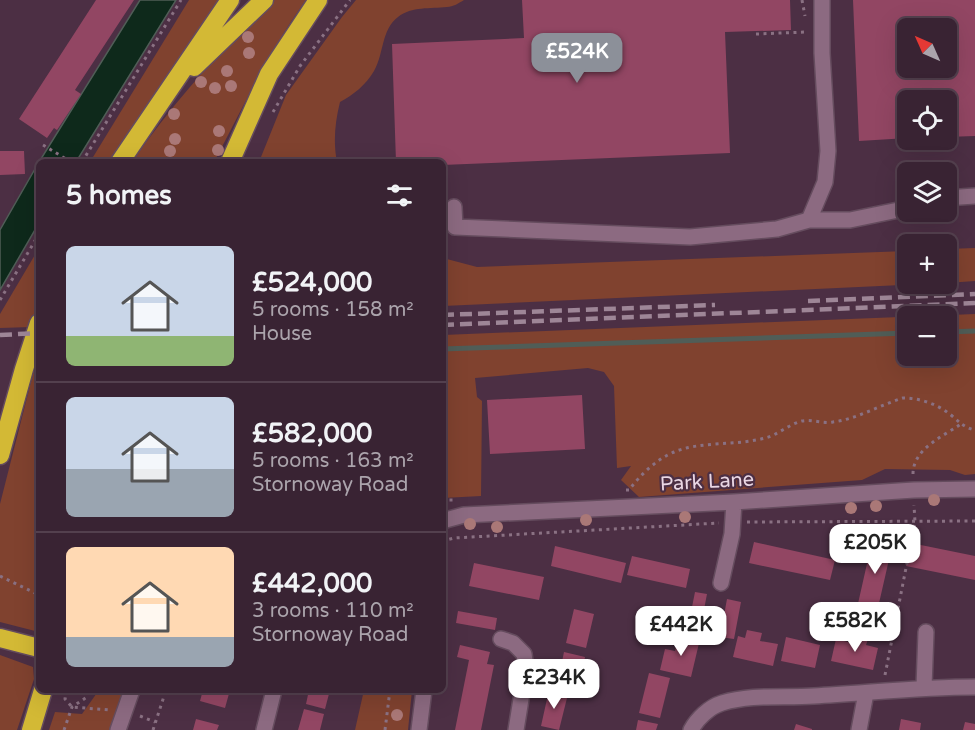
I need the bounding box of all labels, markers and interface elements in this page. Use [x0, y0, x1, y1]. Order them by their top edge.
north arrow [897, 18, 957, 78]
map controls [897, 18, 957, 366]
pin: £524K [535, 33, 619, 84]
text: £524K [545, 40, 609, 64]
button: locate [897, 90, 957, 150]
button: layers [897, 162, 957, 222]
icon: filters [383, 179, 416, 212]
text: 5 homes [66, 180, 172, 211]
button: + [897, 234, 957, 294]
text: £524,000 [252, 267, 372, 298]
icon: home [114, 270, 186, 342]
text: 5 rooms · 158 m² [252, 298, 414, 322]
button: − [897, 306, 957, 366]
text: House [252, 322, 312, 346]
text: £582,000 [252, 418, 372, 449]
icon: home [114, 421, 186, 493]
text: 5 rooms · 163 m² [252, 449, 414, 473]
street label: Park Lane [659, 468, 755, 496]
text: Stornoway Road [252, 473, 408, 497]
pin: £205K [833, 524, 917, 575]
text: £205K [843, 531, 907, 555]
text: £442,000 [252, 568, 372, 599]
icon: home [114, 571, 186, 643]
text: 3 rooms · 110 m² [252, 599, 414, 623]
pin: £582K [813, 602, 897, 653]
pin: £442K [639, 606, 723, 657]
text: £582K [823, 609, 887, 633]
text: £442K [649, 613, 713, 637]
text: Stornoway Road [252, 623, 408, 647]
pin: £234K [512, 659, 596, 710]
text: £234K [522, 666, 586, 690]

